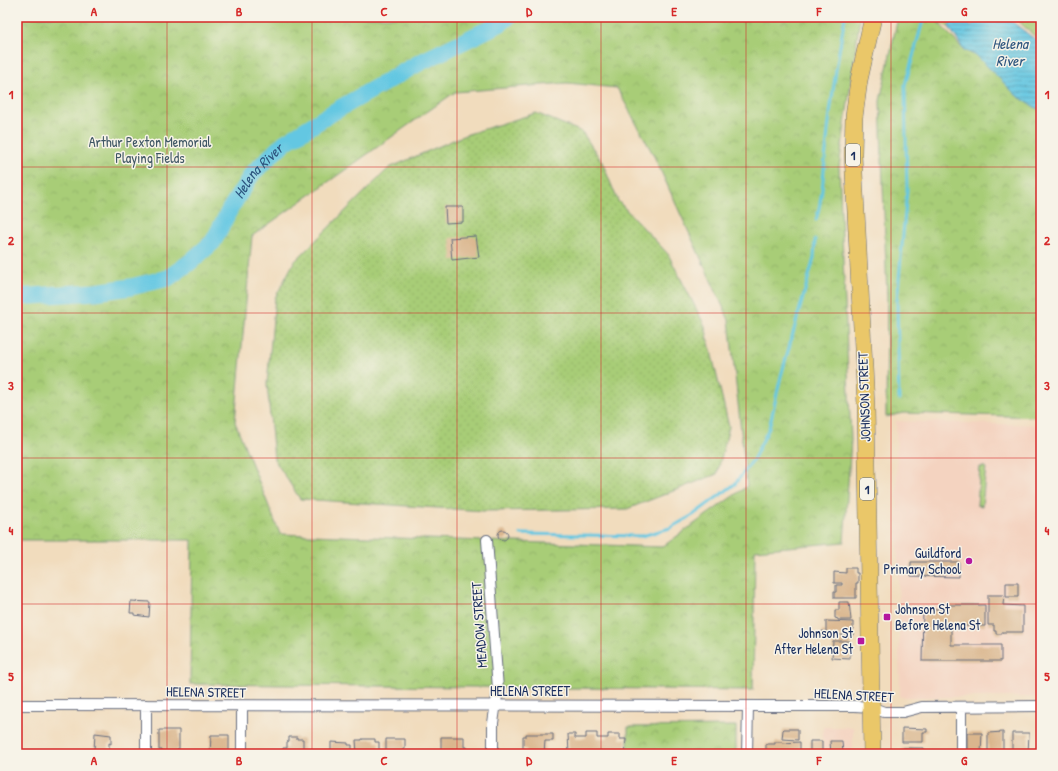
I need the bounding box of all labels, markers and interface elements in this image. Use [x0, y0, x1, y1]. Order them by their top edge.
text: A [91, 2, 98, 20]
text: B [236, 2, 243, 20]
text: C [380, 2, 388, 20]
text: D [526, 2, 533, 20]
text: E [671, 2, 677, 20]
text: F [816, 2, 823, 20]
text: G [961, 2, 968, 20]
water label: Helena River [992, 33, 1030, 71]
text: 1 [9, 85, 14, 103]
text: 1 [1045, 85, 1050, 103]
park label: Arthur Pexton Memorial Playing Fields [89, 132, 212, 168]
water label: Helena River [228, 137, 289, 202]
road number: 1 [846, 144, 860, 166]
text: 2 [8, 231, 15, 249]
text: 2 [1044, 231, 1051, 249]
street label: JOHNSON STREET [852, 351, 875, 442]
text: 3 [8, 376, 14, 394]
text: 3 [1044, 376, 1050, 394]
road number: 1 [860, 478, 874, 500]
text: 4 [9, 521, 14, 539]
text: 4 [1045, 521, 1050, 539]
place label: Guildford Primary School [883, 543, 962, 579]
marker: Guildford Primary School [964, 556, 974, 566]
street label: MEADOW STREET [466, 581, 491, 669]
place label: Johnson St Before Helena St [895, 599, 980, 634]
marker: Johnson St Before Helena St [882, 612, 892, 622]
place label: Johnson St After Helena St [774, 623, 853, 658]
marker: Johnson St After Helena St [856, 636, 866, 646]
text: 5 [8, 667, 14, 685]
text: 5 [1044, 667, 1050, 685]
street label: HELENA STREET [166, 681, 247, 702]
street label: HELENA STREET [490, 681, 570, 700]
street label: HELENA STREET [814, 683, 895, 706]
text: A [91, 751, 98, 769]
text: B [236, 751, 243, 769]
text: C [380, 751, 388, 769]
text: D [526, 751, 533, 769]
text: E [671, 751, 677, 769]
text: F [816, 751, 823, 769]
text: G [961, 751, 968, 769]

